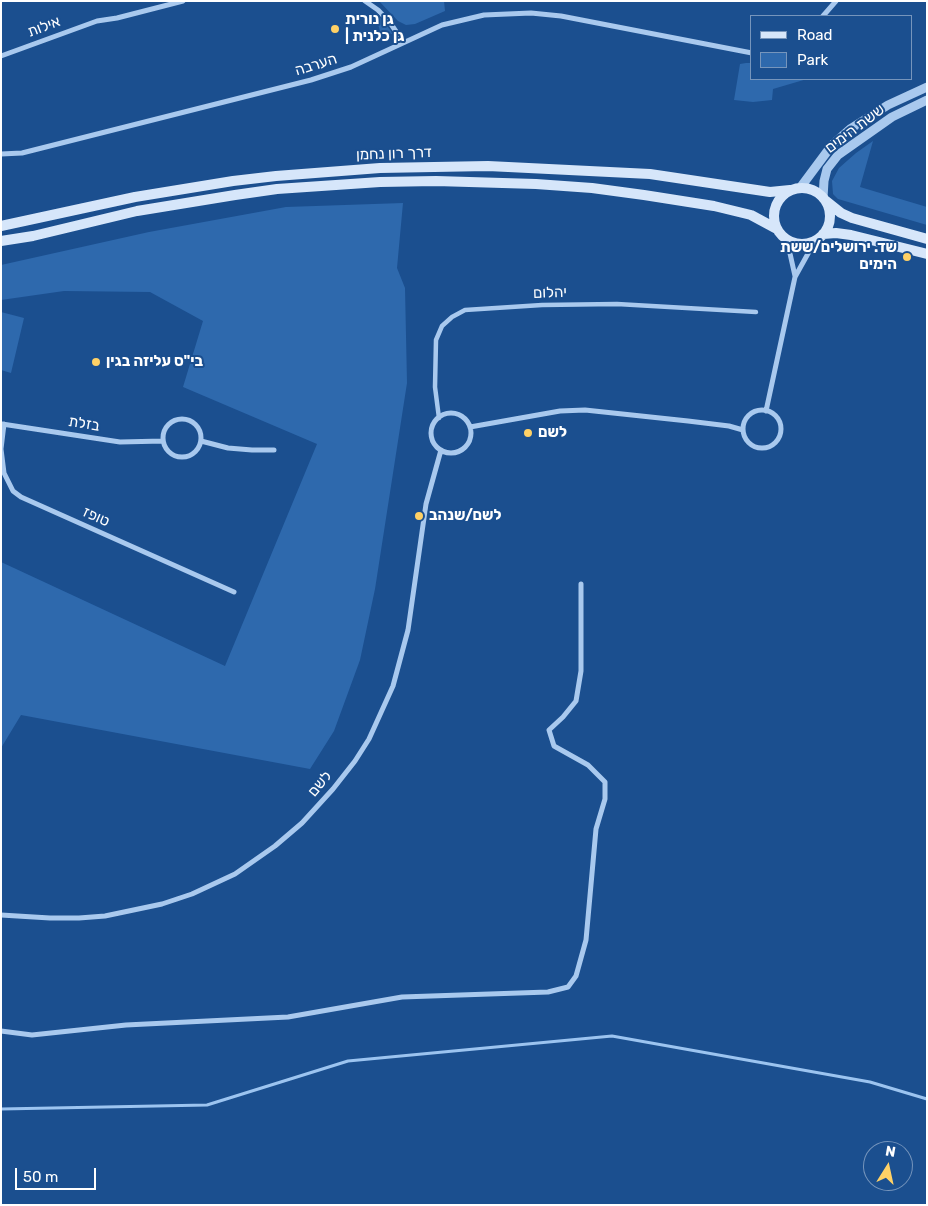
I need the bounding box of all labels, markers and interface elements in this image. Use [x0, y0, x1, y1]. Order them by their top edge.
place label: גן נורית | גן כלנית [345, 11, 404, 46]
street label: אילות [25, 13, 63, 41]
legend [750, 15, 913, 80]
marker: גן נורית | גן כלנית [329, 23, 341, 35]
text: Road [797, 26, 833, 44]
street label: הערבה [293, 50, 339, 80]
text: Park [797, 51, 828, 69]
street label: ששת הימים [822, 101, 888, 157]
street label: דרך רון נחמן [356, 144, 432, 164]
place label: שד. ירושלים/ששת הימים [780, 239, 897, 274]
marker: שד. ירושלים/ששת הימים [901, 251, 913, 263]
street label: יהלום [533, 283, 567, 303]
place label: בי"ס עליזה בגין [106, 353, 203, 371]
marker: בי"ס עליזה בגין [90, 356, 102, 368]
street label: בזלת [67, 413, 101, 435]
place label: לשם [538, 424, 567, 442]
marker: לשם [522, 427, 534, 439]
street label: טופז [80, 503, 112, 531]
place label: לשם/שנהב [429, 507, 501, 525]
marker: לשם/שנהב [413, 510, 425, 522]
street label: לשם [304, 768, 336, 800]
north arrow [863, 1141, 913, 1191]
text: N [884, 1142, 897, 1161]
scale bar [18, 1158, 99, 1190]
text: 50 m [23, 1168, 58, 1186]

